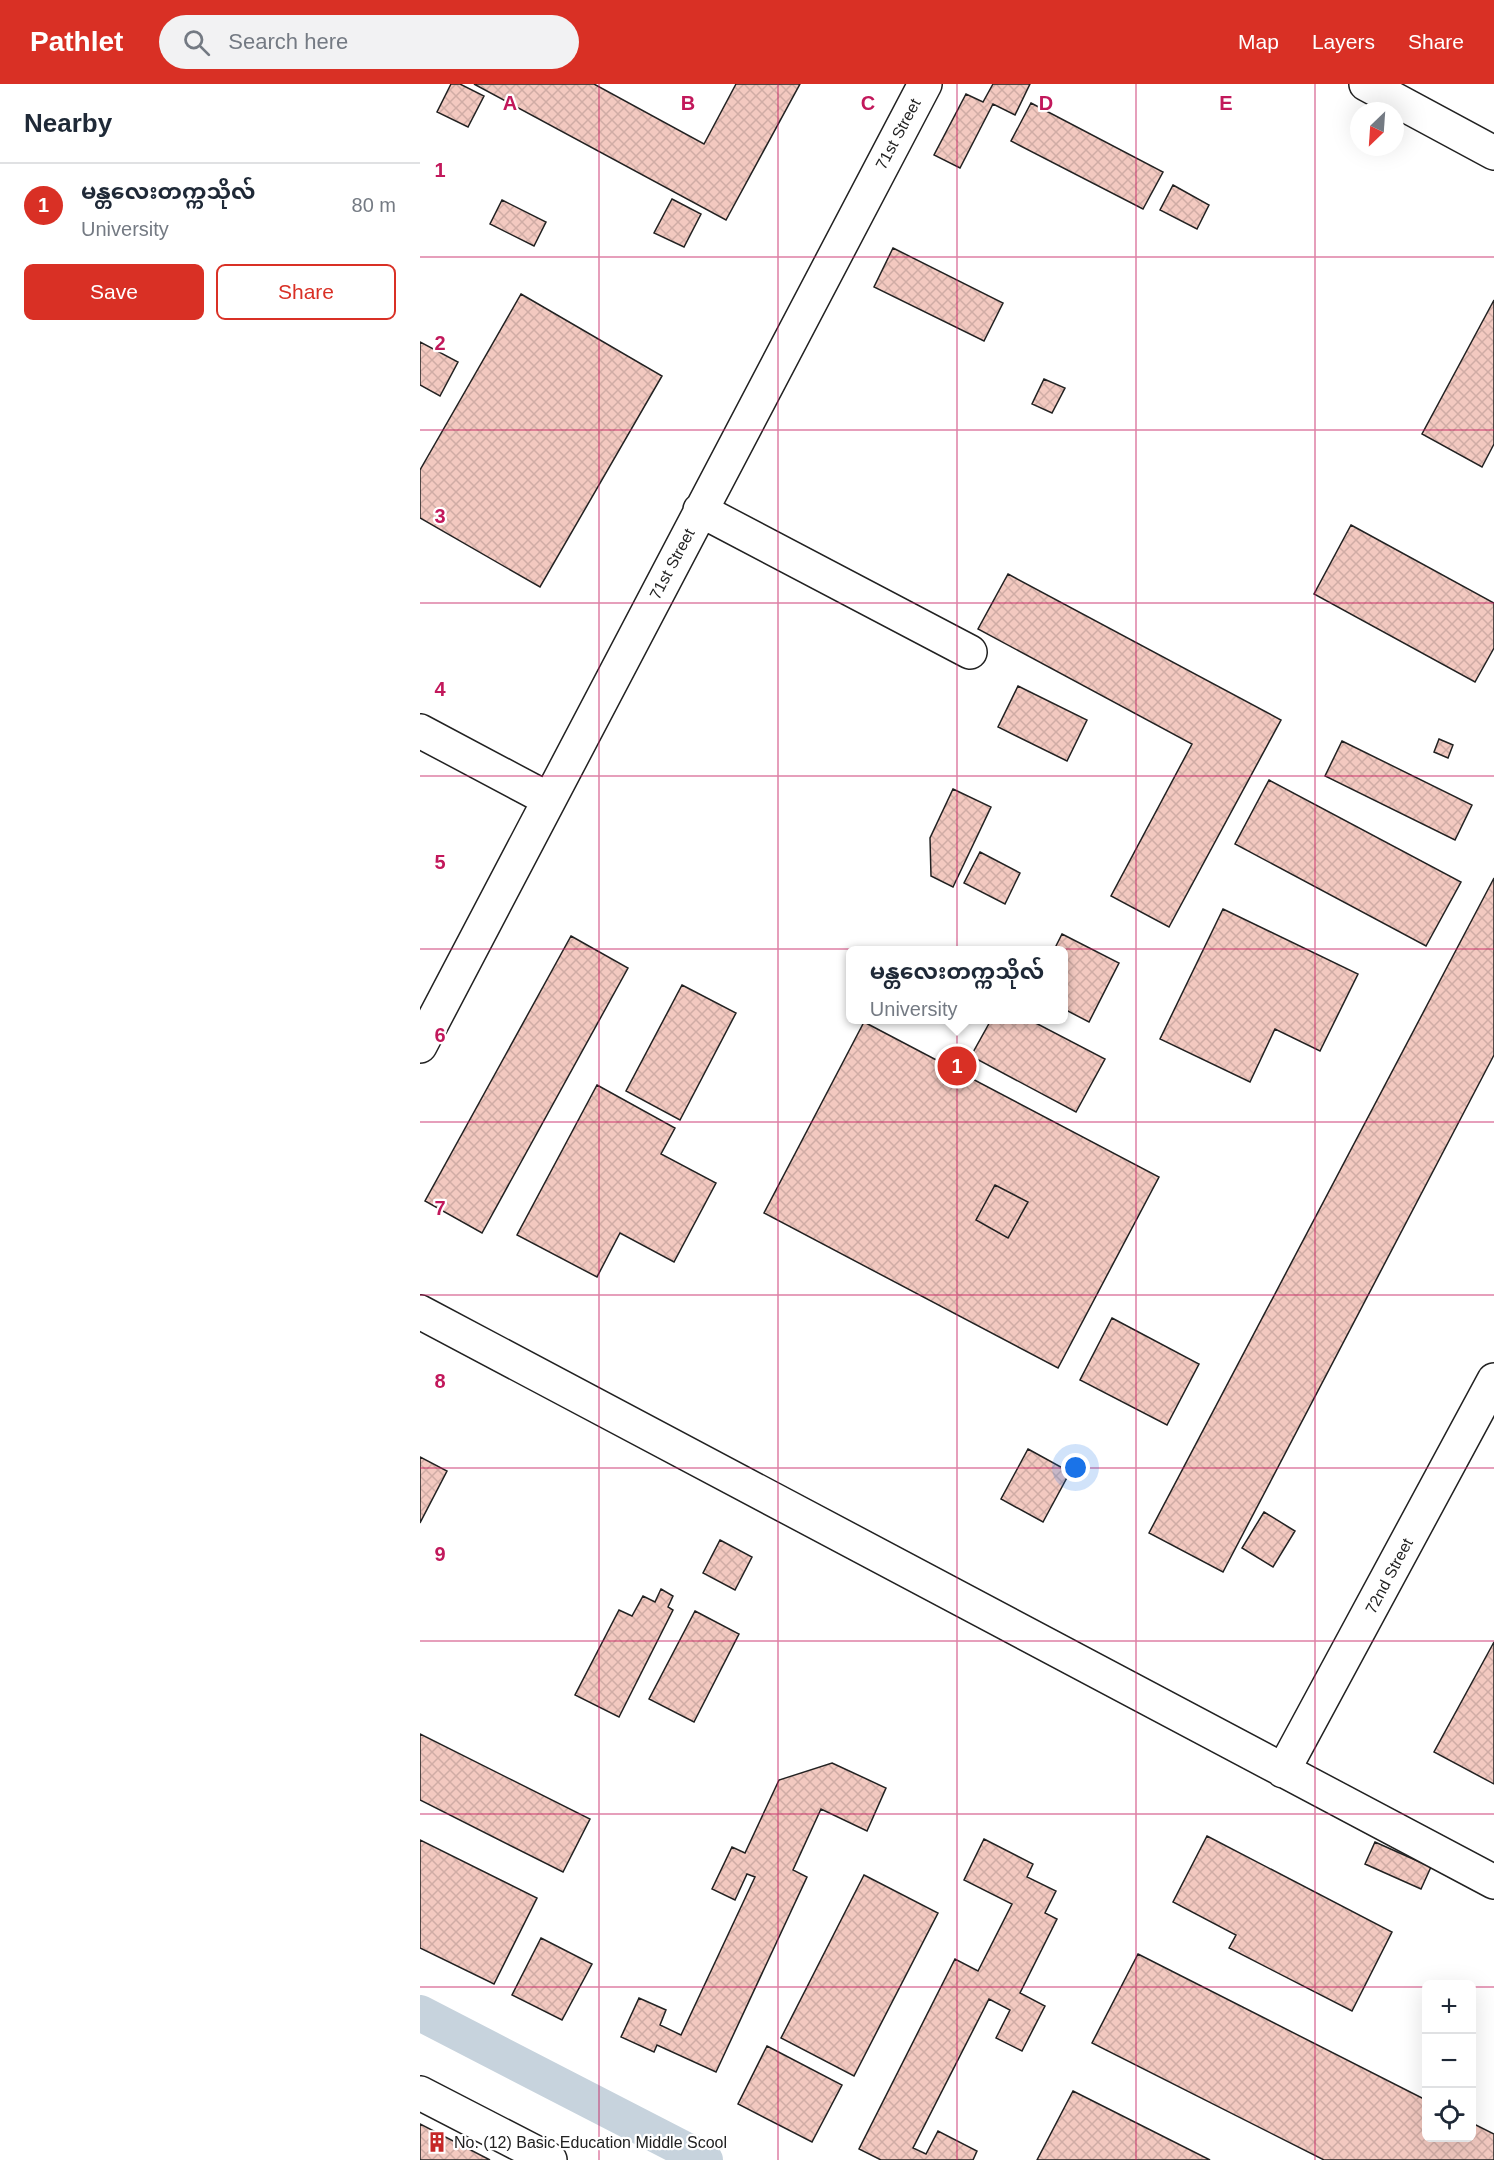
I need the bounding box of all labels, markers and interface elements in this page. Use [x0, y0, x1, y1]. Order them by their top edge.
search box [159, 15, 579, 69]
text: Pathlet [30, 26, 123, 57]
icon: search [180, 26, 213, 59]
text: Search here [228, 29, 348, 54]
text: Map [1238, 30, 1279, 53]
text: Layers [1312, 30, 1375, 53]
text: Share [1408, 30, 1464, 53]
text: A [503, 92, 517, 114]
text: B [681, 92, 695, 114]
text: C [861, 92, 875, 114]
text: D [1039, 92, 1053, 114]
text: E [1219, 92, 1233, 114]
street label: 71st Street [872, 95, 924, 172]
north arrow [1350, 102, 1404, 156]
text: Nearby [24, 108, 112, 138]
text: 1 [434, 159, 446, 181]
text: မန္တလေးတက္ကသိုလ် [81, 179, 255, 204]
text: 1 [38, 194, 49, 216]
text: 80 m [352, 194, 396, 216]
text: University [81, 218, 169, 240]
button: Save [24, 264, 204, 320]
button: Share [216, 264, 396, 320]
text: 2 [434, 332, 446, 354]
text: 3 [434, 505, 446, 527]
street label: 71st Street [646, 525, 698, 602]
text: 4 [434, 678, 446, 700]
text: 5 [434, 851, 446, 873]
popup [846, 946, 1068, 1024]
text: မန္တလေးတက္ကသိုလ် [870, 959, 1044, 984]
text: University [870, 998, 958, 1020]
text: 6 [434, 1024, 446, 1046]
pin: 1 [938, 1044, 976, 1088]
text: 7 [434, 1197, 446, 1219]
text: 8 [434, 1370, 446, 1392]
your location [1061, 1453, 1090, 1482]
street label: 72nd Street [1362, 1535, 1416, 1617]
text: 9 [434, 1543, 446, 1565]
map controls [1422, 1980, 1476, 2142]
button: + [1422, 1980, 1476, 2034]
button: − [1422, 2034, 1476, 2088]
button: locate [1422, 2088, 1476, 2142]
building icon: No. (12) Basic Education Middle Scool [425, 2130, 449, 2154]
place label: No. (12) Basic Education Middle Scool [454, 2134, 727, 2151]

